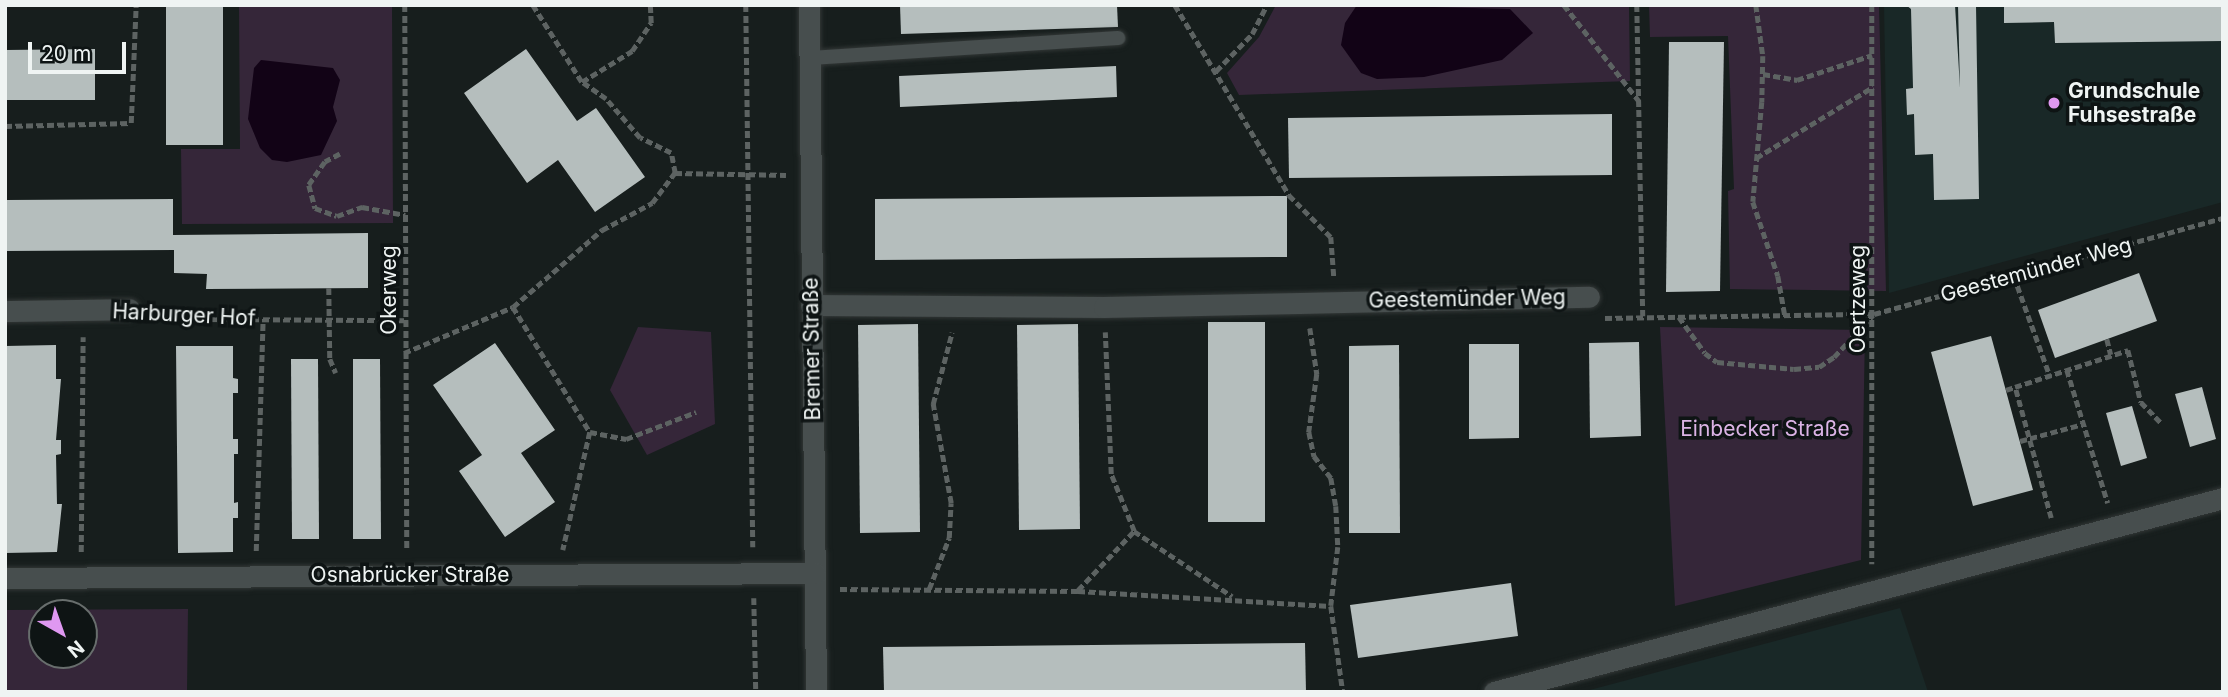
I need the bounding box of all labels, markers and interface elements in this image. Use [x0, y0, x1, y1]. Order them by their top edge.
scale bar [32, 28, 130, 72]
text: 20 m [41, 41, 91, 66]
place label: Grundschule Fuhsestraße [2068, 78, 2200, 128]
marker: Grundschule Fuhsestraße [2046, 95, 2062, 111]
street label: Geestemünder Weg [1938, 232, 2134, 308]
street label: Okerweg [376, 245, 402, 335]
street label: Oertzeweg [1845, 245, 1871, 353]
street label: Bremer Straße [798, 277, 826, 421]
street label: Geestemünder Weg [1368, 285, 1566, 313]
street label: Harburger Hof [112, 299, 256, 331]
park label: Einbecker Straße [1680, 416, 1850, 442]
street label: Osnabrücker Straße [311, 562, 509, 588]
north arrow [28, 599, 98, 669]
text: N [63, 635, 88, 662]

